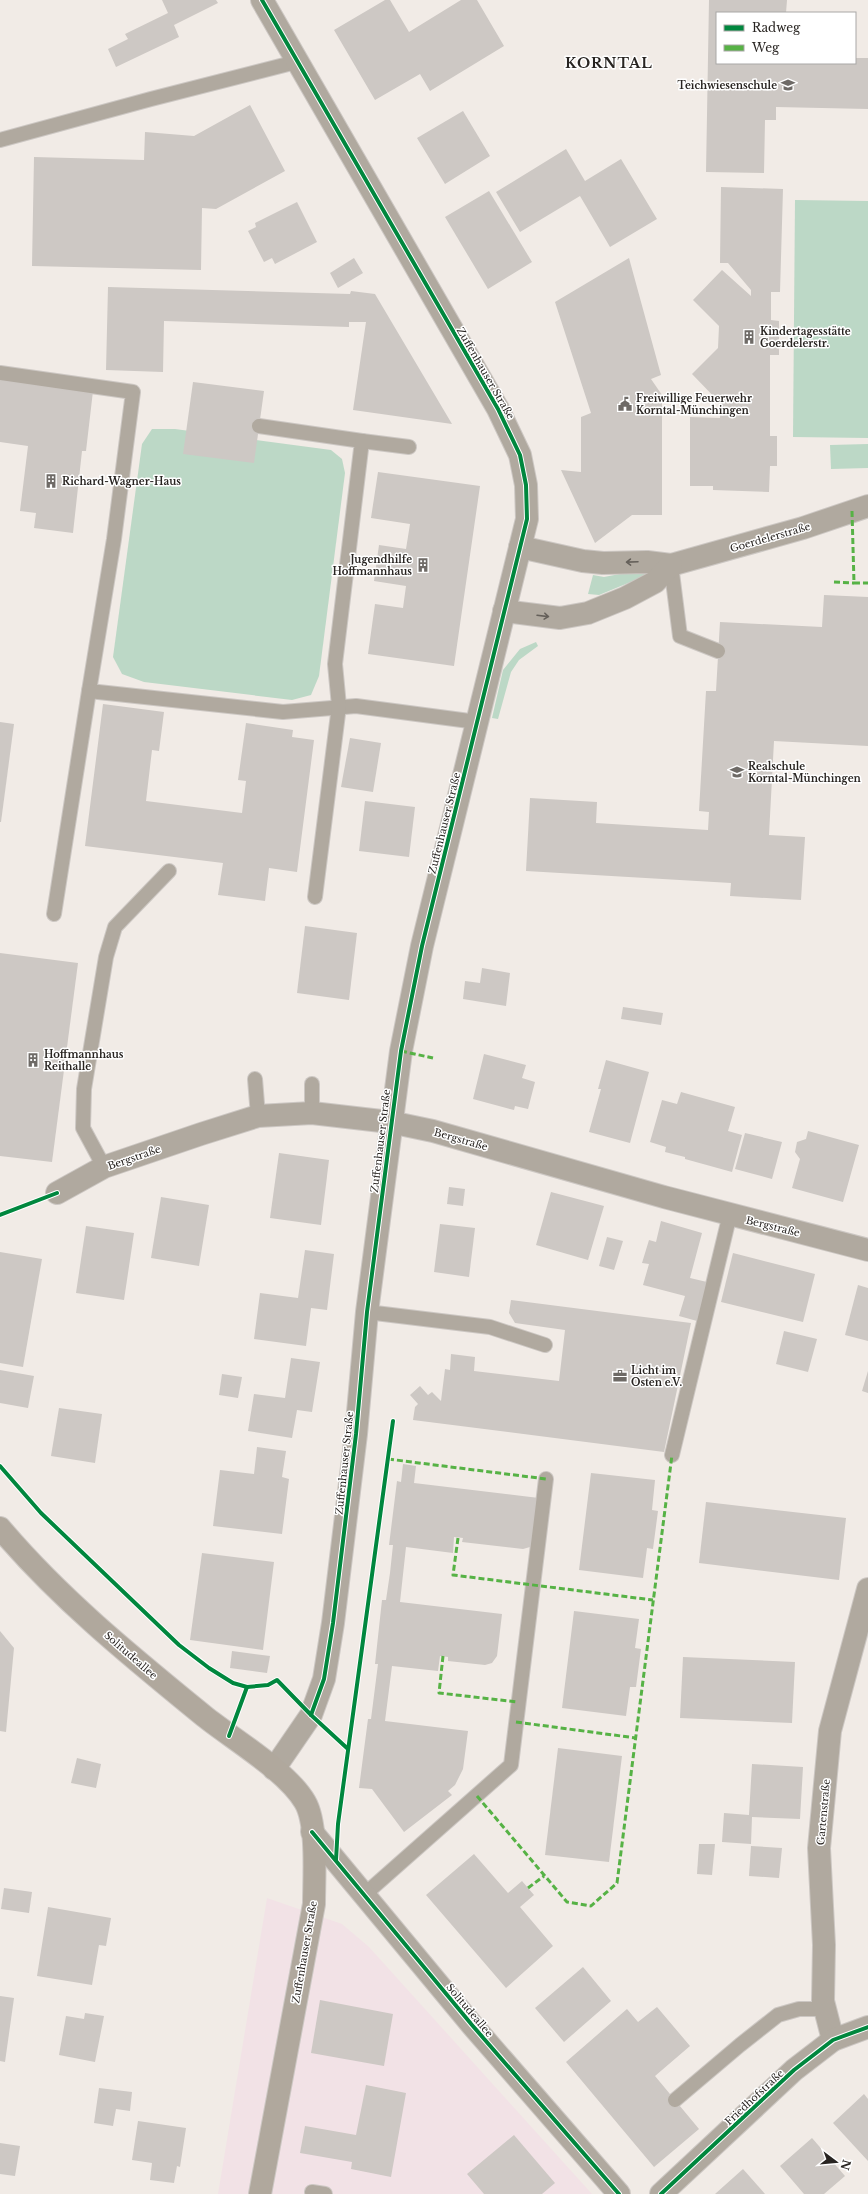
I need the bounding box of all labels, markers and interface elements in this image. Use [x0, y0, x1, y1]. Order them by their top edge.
legend [716, 12, 856, 64]
text: Radweg [752, 20, 801, 35]
text: Weg [751, 40, 780, 55]
district label: KORNTAL [565, 54, 653, 72]
school or university icon: Teichwiesenschule [780, 77, 796, 93]
place label: Teichwiesenschule [677, 79, 777, 92]
street label: Zuffenhauser Straße [454, 325, 517, 422]
place label: Kindertagesstätte Goerdelerstr. [760, 325, 851, 350]
building icon: Kindertagesstätte Goerdelerstr. [741, 329, 757, 345]
place label: Freiwillige Feuerwehr Korntal-Münchingen [636, 392, 752, 417]
public building icon: Freiwillige Feuerwehr Korntal-Münchingen [617, 396, 633, 412]
building icon: Richard-Wagner-Haus [43, 473, 59, 489]
place label: Richard-Wagner-Haus [62, 475, 181, 488]
street label: Goerdelerstraße [728, 520, 812, 555]
place label: Jugendhilfe Hoffmannhaus [332, 553, 412, 578]
building icon: Jugendhilfe Hoffmannhaus [415, 557, 431, 573]
one-way arrow [626, 558, 639, 566]
one-way arrow [536, 612, 549, 620]
place label: Realschule Korntal-Münchingen [748, 760, 861, 785]
school or university icon: Realschule Korntal-Münchingen [729, 764, 745, 780]
street label: Zuffenhauser Straße [426, 771, 463, 875]
place label: Hoffmannhaus Reithalle [44, 1048, 124, 1073]
building icon: Hoffmannhaus Reithalle [25, 1052, 41, 1068]
street label: Zuffenhauser Straße [368, 1088, 393, 1193]
street label: Bergstraße [432, 1126, 490, 1153]
street label: Bergstraße [106, 1142, 163, 1173]
street label: Bergstraße [744, 1213, 802, 1240]
place label: Licht im Osten e.V. [631, 1364, 682, 1389]
office icon: Licht im Osten e.V. [612, 1368, 628, 1384]
street label: Zuffenhauser Straße [333, 1410, 356, 1515]
street label: Solitudeallee [101, 1629, 160, 1682]
street label: Gartenstraße [814, 1778, 833, 1846]
street label: Zuffenhauser Straße [289, 1900, 320, 2004]
street label: Solitudeallee [443, 1981, 496, 2040]
street label: Friedhofstraße [722, 2067, 787, 2128]
north arrow [816, 2142, 856, 2182]
text: N [837, 2158, 854, 2172]

